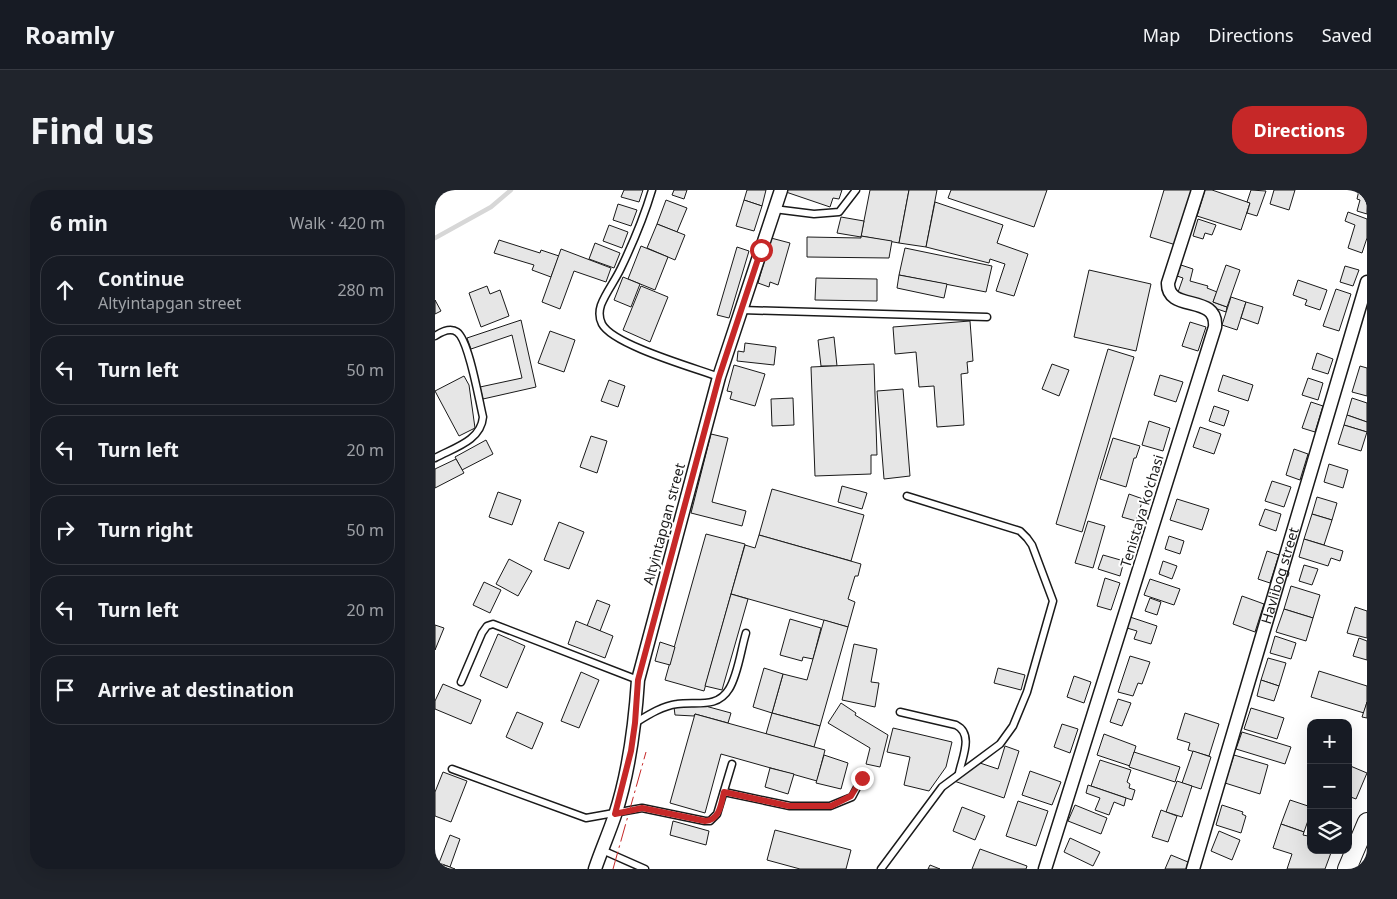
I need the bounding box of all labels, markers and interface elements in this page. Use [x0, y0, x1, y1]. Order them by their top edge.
text: Roamly [25, 18, 114, 51]
text: Map [1143, 23, 1180, 47]
text: Directions [1208, 23, 1294, 47]
text: Saved [1322, 23, 1372, 47]
button: Directions [1232, 106, 1367, 154]
text: Find us [30, 107, 154, 154]
text: 6 min [50, 209, 108, 237]
text: Walk · 420 m [290, 212, 385, 234]
route start [750, 239, 773, 262]
text: Continue [98, 266, 184, 292]
icon: ahead [51, 276, 79, 304]
text: 280 m [337, 279, 384, 301]
text: Altyintapgan street [98, 292, 241, 314]
icon: left [51, 356, 79, 384]
text: Turn left [98, 357, 179, 383]
text: 50 m [347, 359, 384, 381]
icon: left [51, 436, 79, 464]
text: Turn left [98, 437, 179, 463]
text: 20 m [347, 439, 384, 461]
street label: Tenistaya ko'chasi [1115, 452, 1168, 570]
street label: Altyintapgan street [638, 461, 689, 587]
icon: right [51, 516, 79, 544]
text: Turn right [98, 517, 193, 543]
text: 50 m [347, 519, 384, 541]
street label: Hаvlibog street [1256, 525, 1303, 626]
icon: left [51, 596, 79, 624]
text: Turn left [98, 597, 179, 623]
text: 20 m [347, 599, 384, 621]
icon: arrive [51, 676, 79, 704]
text: Arrive at destination [98, 677, 294, 703]
map controls [1307, 719, 1352, 854]
button: + [1307, 719, 1352, 764]
button: − [1307, 764, 1352, 809]
route end [851, 767, 874, 790]
button: layers [1307, 809, 1352, 854]

